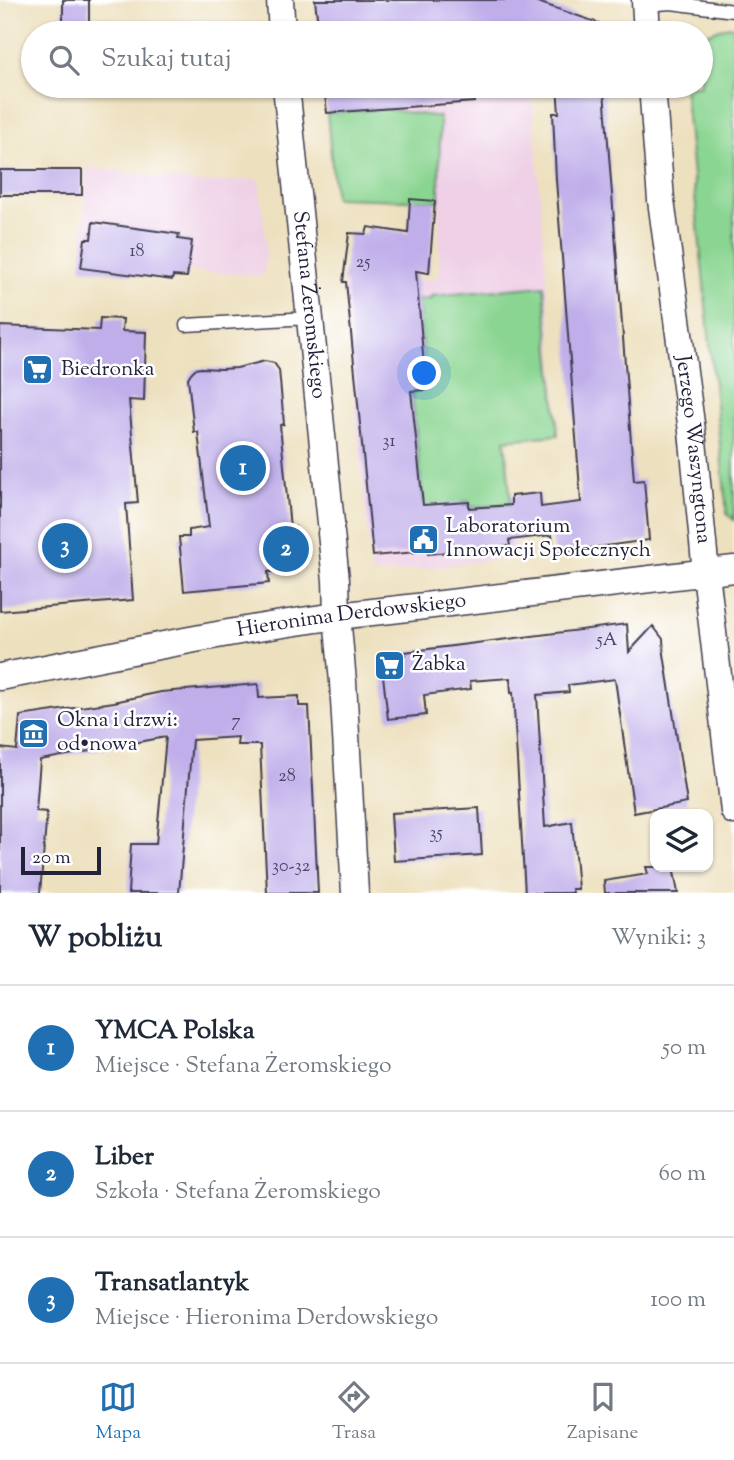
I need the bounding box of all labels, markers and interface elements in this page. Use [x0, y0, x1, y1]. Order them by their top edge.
search box [21, 21, 713, 98]
icon: search [45, 41, 83, 79]
text: Szukaj tutaj [101, 41, 232, 78]
street label: Stefana Żeromskiego [284, 210, 333, 400]
house number: 18 [129, 239, 145, 265]
house number: 25 [356, 250, 370, 276]
supermarket icon: Biedronka [21, 353, 55, 387]
street label: Jerzego Waszyngtona [667, 353, 718, 545]
place label: Biedronka [61, 355, 155, 385]
your location [407, 356, 441, 390]
house number: 31 [382, 429, 396, 455]
pin: 1 [220, 442, 266, 494]
place label: Laboratorium Innowacji Społecznych [446, 512, 651, 566]
pin: 3 [42, 520, 88, 572]
public building icon: Laboratorium Innowacji Społecznych [406, 522, 440, 556]
pin: 2 [263, 523, 309, 575]
street label: Hieronima Derdowskiego [235, 586, 468, 646]
house number: 5A [596, 628, 618, 654]
supermarket icon: Żabka [372, 648, 406, 682]
place label: Żabka [412, 650, 466, 680]
place label: Okna i drzwi: od•nowa [57, 706, 178, 760]
house number: 7 [231, 709, 241, 735]
museum icon: Okna i drzwi: od•nowa [17, 716, 51, 750]
house number: 28 [278, 764, 296, 790]
map controls [650, 809, 713, 872]
button: layers [650, 809, 713, 872]
house number: 35 [429, 821, 443, 847]
scale bar [21, 844, 102, 876]
text: 20 m [32, 845, 71, 872]
house number: 30-32 [272, 854, 311, 880]
text: W pobliżu [28, 917, 162, 960]
text: Wyniki: 3 [611, 922, 706, 955]
text: YMCA Polska [95, 1013, 255, 1050]
text: 1 [47, 1032, 55, 1065]
text: 50 m [662, 1032, 706, 1065]
text: Miejsce · Stefana Żeromskiego [95, 1050, 391, 1083]
text: Liber [95, 1139, 154, 1176]
text: 2 [46, 1158, 56, 1191]
text: 60 m [658, 1158, 706, 1191]
text: Szkoła · Stefana Żeromskiego [95, 1176, 381, 1209]
text: Transatlantyk [95, 1265, 249, 1302]
text: 3 [46, 1284, 56, 1317]
text: 100 m [650, 1284, 706, 1317]
text: Miejsce · Hieronima Derdowskiego [95, 1302, 438, 1335]
tab: Mapa [96, 1378, 141, 1447]
tab: Trasa [332, 1378, 376, 1447]
tab: Zapisane [567, 1378, 638, 1447]

